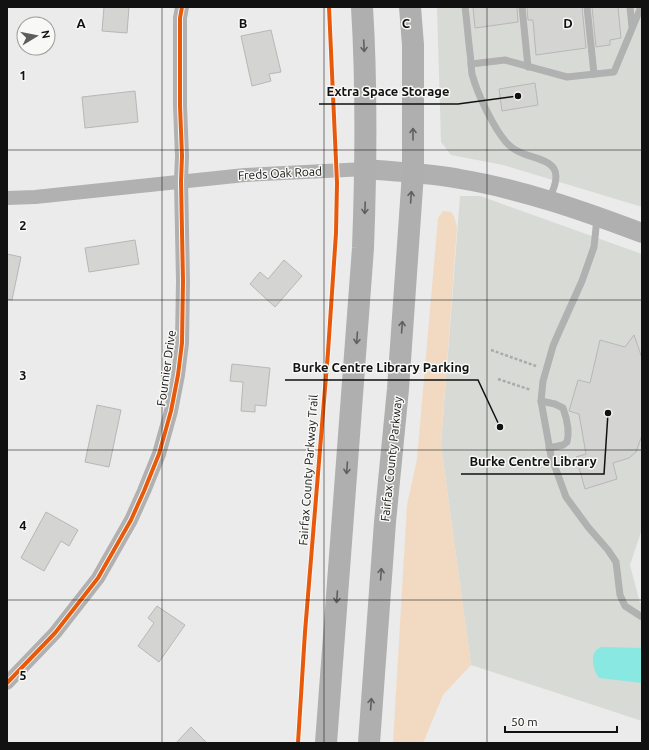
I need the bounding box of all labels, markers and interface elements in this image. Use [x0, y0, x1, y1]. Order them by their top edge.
north arrow [16, 16, 56, 56]
text: A [76, 16, 86, 30]
text: B [239, 16, 248, 30]
text: C [402, 16, 411, 30]
text: D [563, 16, 573, 30]
text: N [39, 29, 52, 39]
one-way arrow [361, 39, 368, 52]
text: 1 [19, 68, 27, 82]
callout: Extra Space Storage [319, 79, 458, 104]
text: Extra Space Storage [327, 84, 450, 98]
one-way arrow [409, 128, 417, 141]
street label: Freds Oak Road [238, 164, 322, 182]
one-way arrow [408, 191, 415, 204]
one-way arrow [361, 201, 368, 214]
text: 2 [19, 218, 27, 232]
one-way arrow [399, 321, 406, 334]
street label: Fournier Drive [154, 329, 178, 407]
one-way arrow [353, 331, 360, 344]
callout: Burke Centre Library Parking [285, 355, 478, 380]
text: Burke Centre Library Parking [293, 360, 469, 374]
text: 3 [19, 368, 27, 382]
street label: Fairfax County Parkway Trail [296, 394, 320, 546]
street label: Fairfax County Parkway [378, 396, 404, 522]
callout: Burke Centre Library [461, 449, 604, 474]
text: Burke Centre Library [469, 454, 597, 468]
one-way arrow [344, 461, 351, 474]
text: 4 [19, 518, 27, 532]
one-way arrow [377, 568, 384, 581]
one-way arrow [333, 590, 341, 603]
text: 5 [19, 668, 27, 682]
one-way arrow [367, 698, 374, 711]
scale bar [505, 708, 617, 734]
text: 50 m [511, 715, 538, 728]

